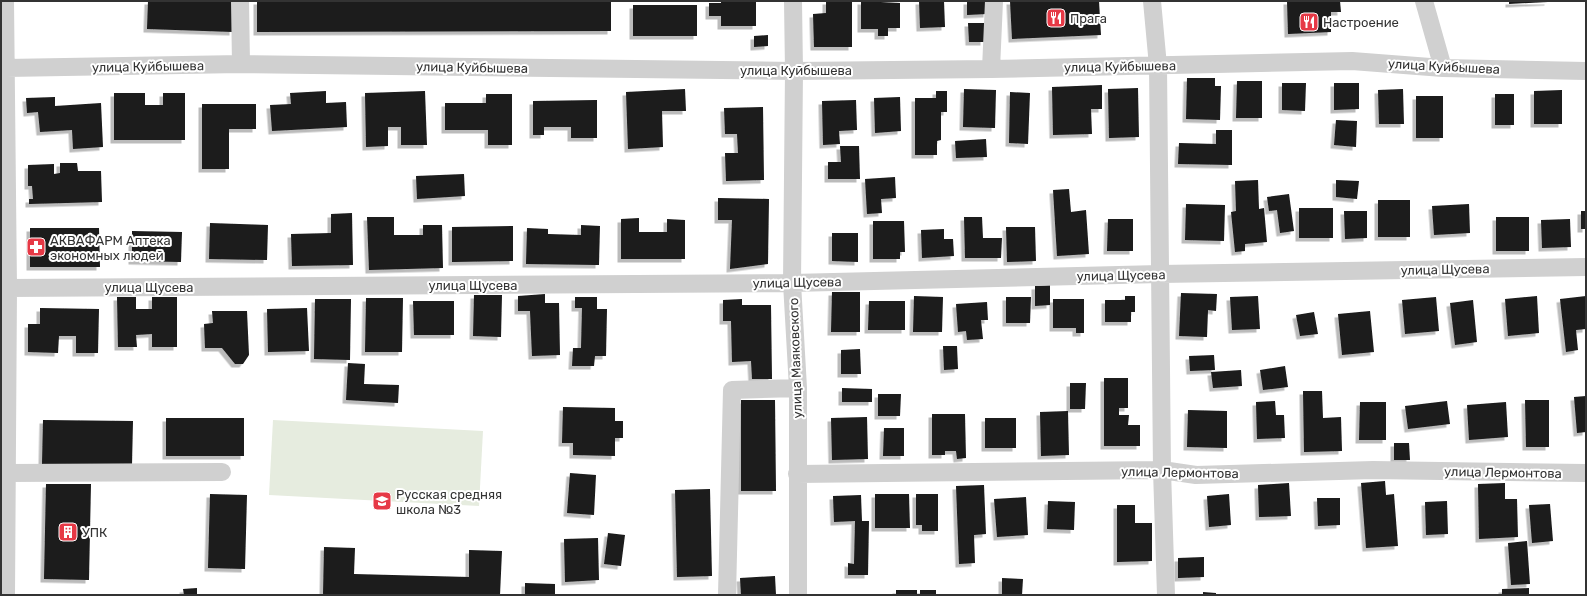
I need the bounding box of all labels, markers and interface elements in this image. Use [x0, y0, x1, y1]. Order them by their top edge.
restaurant icon: Прага [1045, 7, 1067, 29]
place label: Прага [1070, 11, 1107, 26]
restaurant icon: Настроение [1298, 11, 1320, 33]
place label: Настроение [1323, 15, 1399, 30]
street label: улица Куйбышева [1388, 56, 1500, 77]
street label: улица Куйбышева [92, 58, 204, 75]
street label: улица Куйбышева [1064, 58, 1176, 75]
street label: улица Куйбышева [416, 59, 528, 76]
street label: улица Куйбышева [740, 63, 852, 78]
place label: АКВАФАРМ Аптека экономных людей [50, 233, 171, 263]
pharmacy icon: АКВАФАРМ Аптека экономных людей [25, 236, 47, 258]
street label: улица Щусева [1400, 261, 1490, 278]
street label: улица Щусева [1076, 267, 1166, 284]
street label: улица Щусева [752, 274, 842, 291]
street label: улица Щусева [429, 278, 517, 293]
street label: улица Щусева [105, 280, 193, 295]
street label: улица Маяковского [786, 297, 805, 419]
street label: улица Лермонтова [1121, 464, 1239, 481]
street label: улица Лермонтова [1444, 464, 1562, 481]
place label: Русская средняя школа №3 [396, 487, 502, 517]
school or university icon: Русская средняя школа №3 [371, 490, 393, 512]
building icon: УПК [57, 521, 79, 543]
place label: УПК [82, 525, 107, 540]

